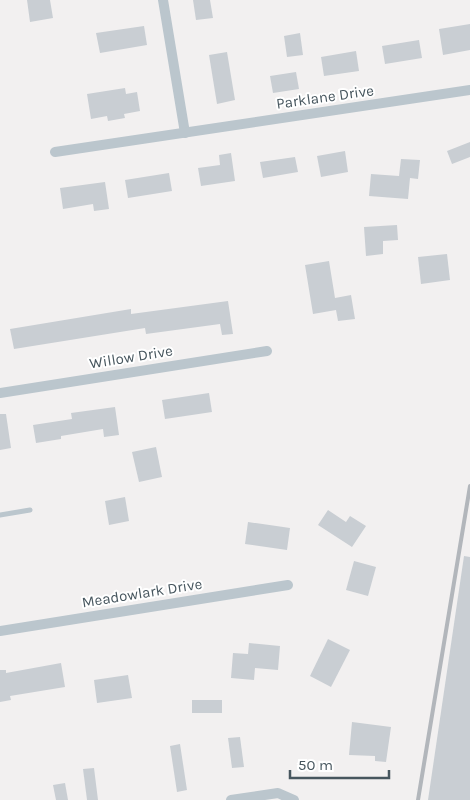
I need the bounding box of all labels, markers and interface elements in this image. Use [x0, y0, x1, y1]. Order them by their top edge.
street label: Parklane Drive [275, 81, 375, 113]
street label: Willow Drive [88, 342, 174, 372]
street label: Meadowlark Drive [81, 575, 203, 611]
scale bar [290, 748, 389, 780]
text: 50 m [298, 756, 333, 774]

